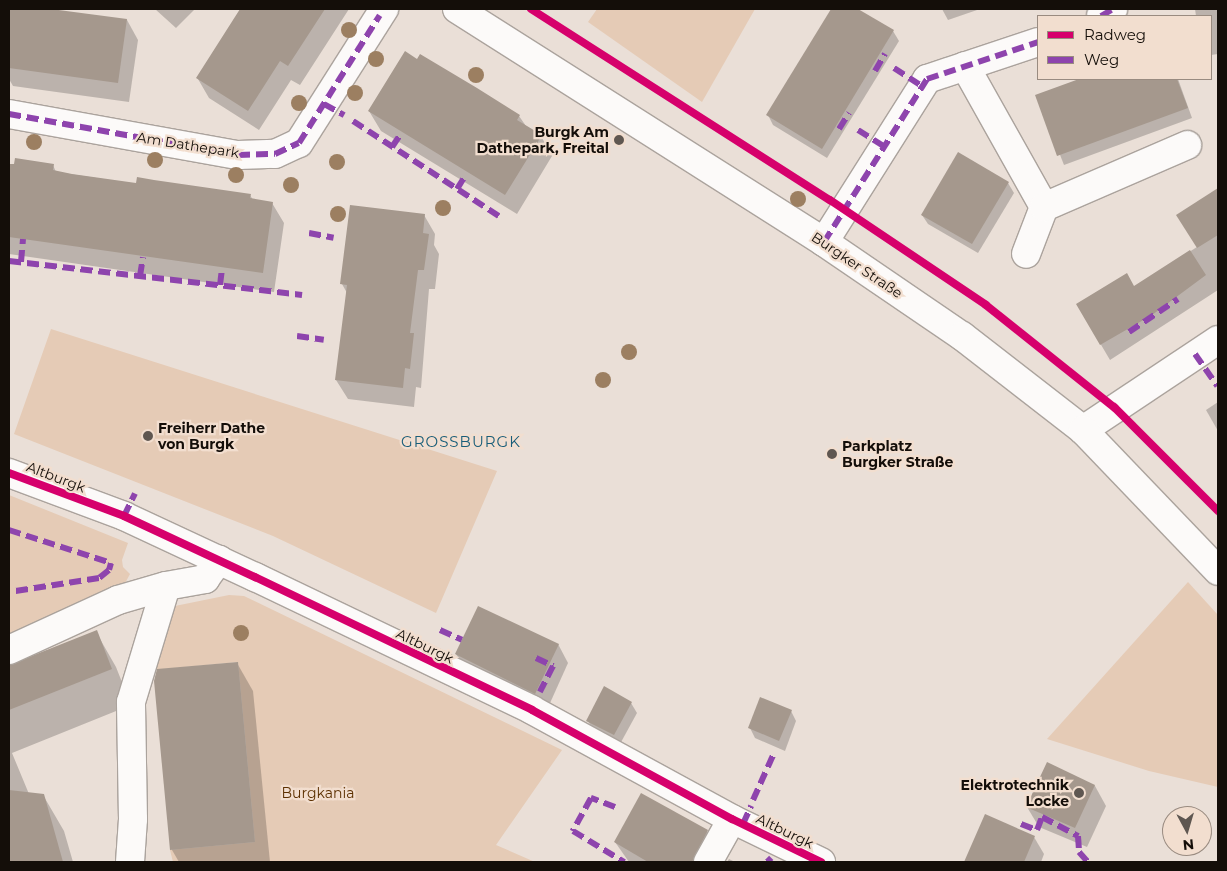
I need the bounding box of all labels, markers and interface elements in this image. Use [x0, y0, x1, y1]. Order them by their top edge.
legend [1037, 15, 1212, 80]
text: Radweg [1084, 25, 1146, 44]
text: Weg [1084, 50, 1119, 69]
place label: Burgk Am Dathepark, Freital [477, 124, 609, 156]
street label: Am Dathepark [136, 129, 240, 161]
marker: Burgk Am Dathepark, Freital [613, 134, 625, 146]
street label: Burgker Straße [808, 228, 906, 302]
place label: Freiherr Dathe von Burgk [158, 420, 265, 452]
marker: Freiherr Dathe von Burgk [142, 430, 154, 442]
district label: GROSSBURGK [400, 433, 522, 451]
place label: Parkplatz Burgker Straße [842, 438, 953, 471]
marker: Parkplatz Burgker Straße [826, 448, 838, 460]
street label: Altburgk [24, 458, 88, 496]
street label: Altburgk [394, 625, 456, 667]
place label: Elektrotechnik Locke [961, 777, 1069, 810]
park label: Burgkania [282, 785, 354, 801]
marker: Elektrotechnik Locke [1073, 787, 1085, 799]
north arrow [1162, 806, 1212, 856]
street label: Altburgk [754, 810, 816, 852]
text: N [1182, 835, 1195, 854]

